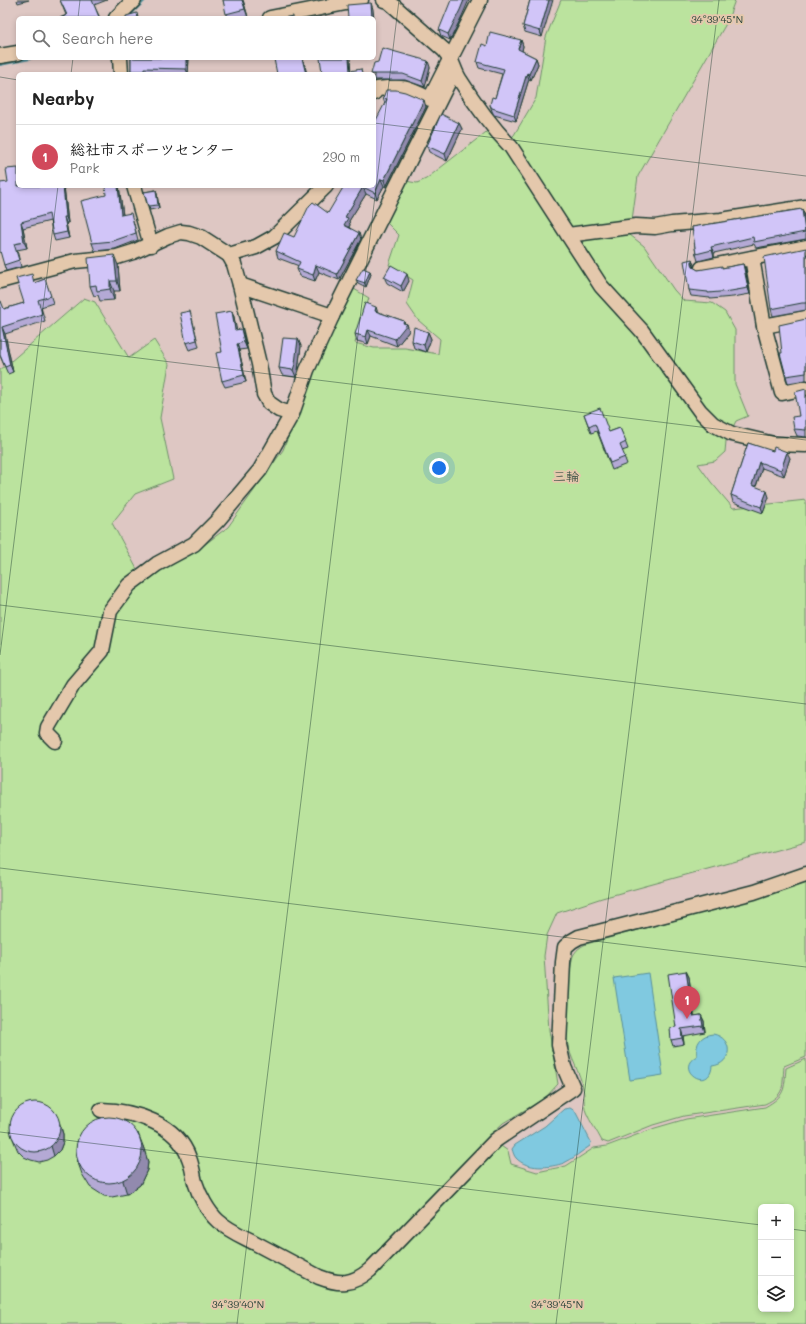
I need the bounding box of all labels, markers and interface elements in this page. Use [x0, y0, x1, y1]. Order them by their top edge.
text: 34°39'45"N [691, 12, 743, 26]
search box [16, 16, 376, 60]
icon: search [30, 27, 52, 49]
text: Search here [62, 28, 153, 48]
text: Nearby [32, 87, 94, 109]
text: 総社市スポーツセンター [70, 139, 235, 159]
text: 1 [42, 148, 48, 165]
text: 290 m [323, 148, 360, 165]
text: Park [70, 159, 99, 176]
your location [429, 458, 449, 478]
district label: 三輪 [553, 467, 579, 484]
pin: 1 [674, 986, 700, 1019]
map controls [758, 1204, 794, 1312]
button: + [758, 1204, 794, 1240]
button: − [758, 1240, 794, 1276]
button: layers [758, 1276, 794, 1312]
text: 34°39'40"N [212, 1297, 264, 1311]
text: 34°39'45"N [531, 1297, 583, 1311]

